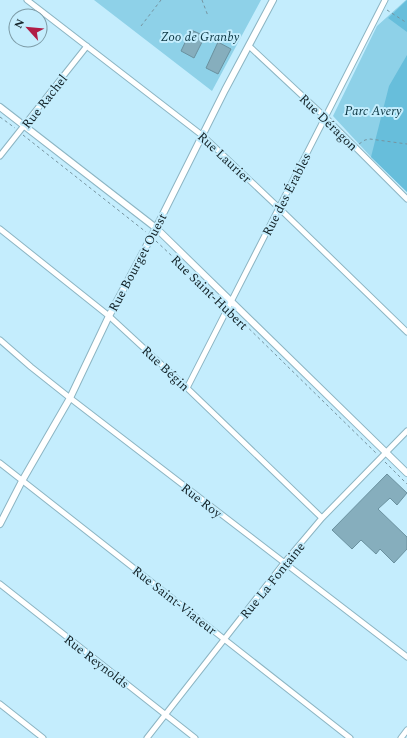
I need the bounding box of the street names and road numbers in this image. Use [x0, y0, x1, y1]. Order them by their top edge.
street label: Rue Rachel [17, 70, 73, 133]
street label: Rue Déragon [294, 89, 363, 156]
street label: Rue Laurier [193, 127, 256, 188]
street label: Rue des Érables [257, 149, 316, 240]
street label: Rue Bourget Ouest [103, 209, 172, 315]
street label: Rue Saint-Hubert [166, 250, 253, 335]
street label: Rue Bégin [137, 341, 194, 397]
street label: Rue Roy [177, 478, 227, 524]
street label: Rue La Fontaine [235, 538, 310, 624]
street label: Rue Saint-Viateur [128, 561, 221, 640]
street label: Rue Reynolds [60, 630, 133, 694]

